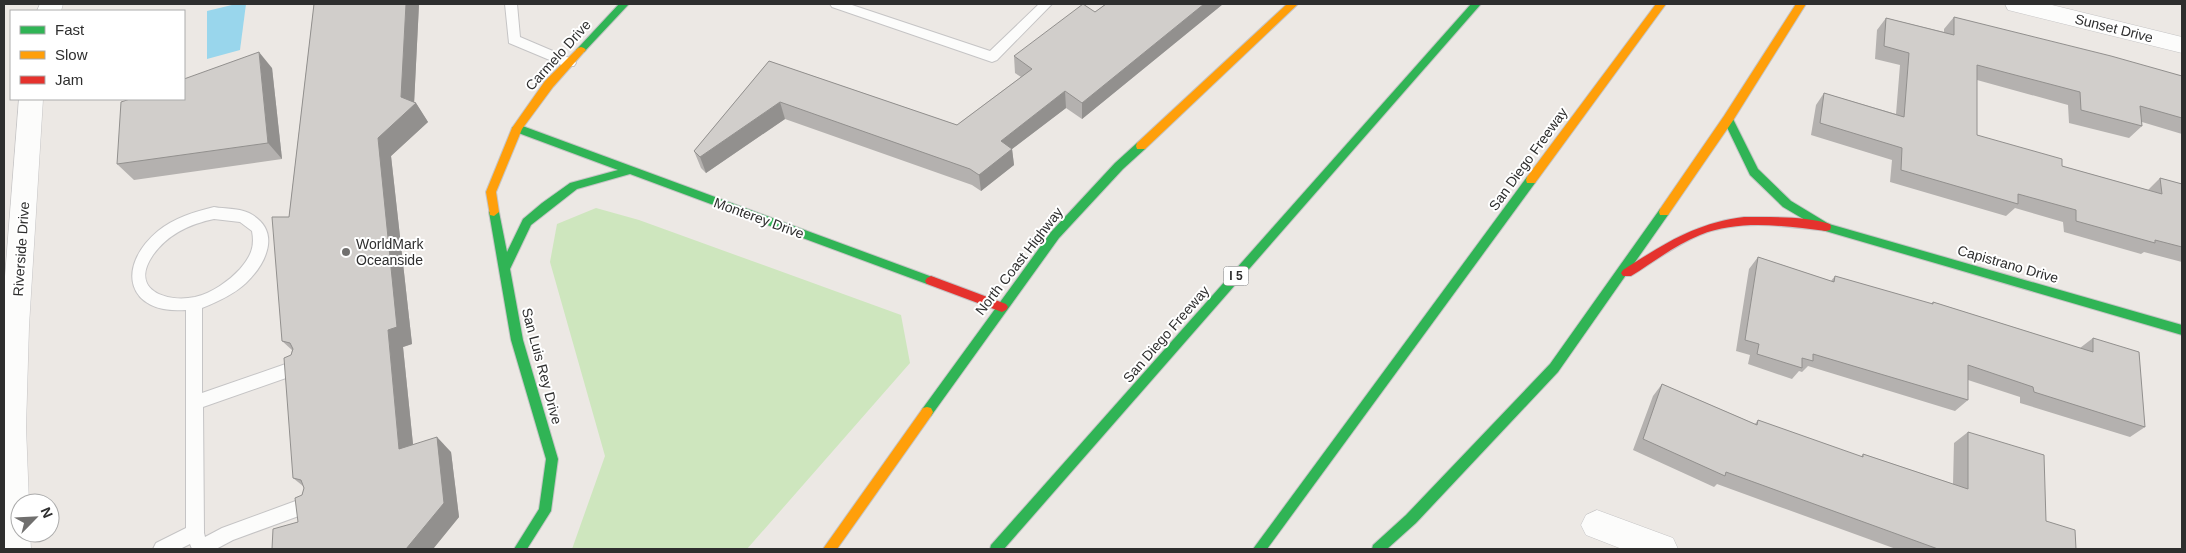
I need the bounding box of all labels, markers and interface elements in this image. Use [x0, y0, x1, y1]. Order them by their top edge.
legend [10, 10, 185, 100]
street label: Sunset Drive [2073, 11, 2155, 46]
street label: Carmelo Drive [522, 16, 594, 94]
text: Fast [55, 21, 85, 38]
text: Slow [55, 46, 88, 63]
text: Jam [55, 71, 83, 88]
street label: San Diego Freeway [1485, 105, 1571, 213]
street label: Monterey Drive [712, 194, 807, 242]
street label: Riverside Drive [10, 201, 32, 297]
street label: North Coast Highway [972, 204, 1066, 318]
place label: WorldMark Oceanside [356, 236, 424, 268]
street label: Capistrano Drive [1956, 242, 2061, 286]
marker: WorldMark Oceanside [340, 246, 352, 258]
road number: I 5 [1224, 266, 1248, 286]
street label: San Diego Freeway [1120, 282, 1212, 386]
street label: San Luis Rey Drive [519, 306, 565, 426]
north arrow [10, 493, 60, 543]
text: N [38, 505, 56, 521]

